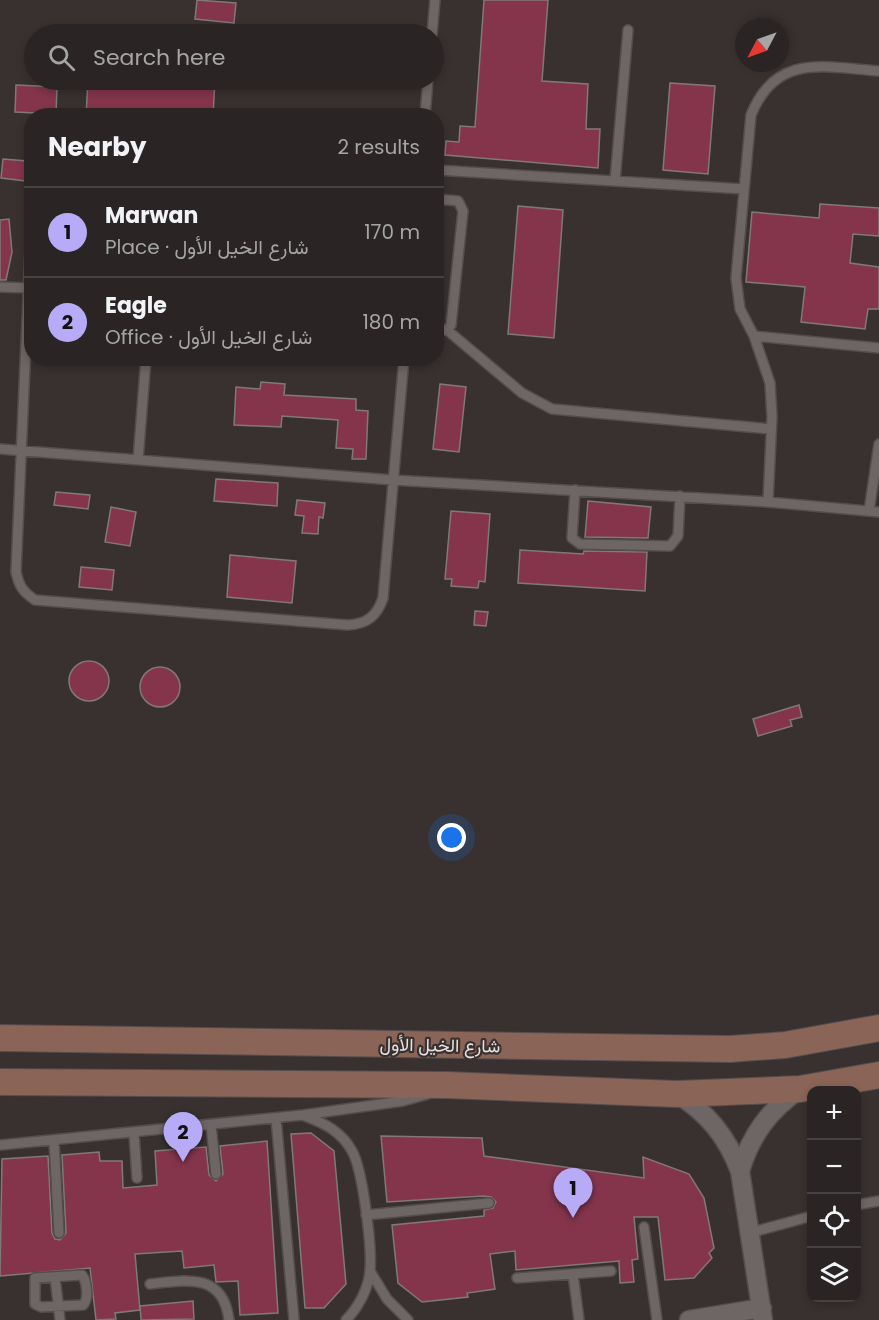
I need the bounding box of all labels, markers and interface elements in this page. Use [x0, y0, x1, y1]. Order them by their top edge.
north arrow [735, 18, 789, 72]
search box [24, 24, 444, 90]
icon: search [45, 41, 78, 74]
text: Search here [93, 42, 226, 73]
text: Nearby [48, 129, 146, 165]
text: 2 results [337, 133, 420, 161]
text: Marwan [105, 200, 198, 231]
text: 1 [64, 218, 71, 246]
text: 170 m [364, 218, 420, 246]
text: Place · شارع الخيل الأول [105, 233, 308, 261]
text: Eagle [105, 290, 167, 321]
text: 2 [62, 308, 73, 336]
text: 180 m [362, 308, 420, 336]
text: Office · شارع الخيل الأول [105, 323, 312, 351]
your location [437, 823, 466, 852]
street label: شارع الخيل الأول [380, 1031, 500, 1059]
map controls [807, 1086, 861, 1302]
button: + [807, 1086, 861, 1140]
pin: 2 [164, 1112, 202, 1162]
button: − [807, 1140, 861, 1194]
pin: 1 [554, 1168, 592, 1218]
button: locate [807, 1194, 861, 1248]
button: layers [807, 1248, 861, 1302]

